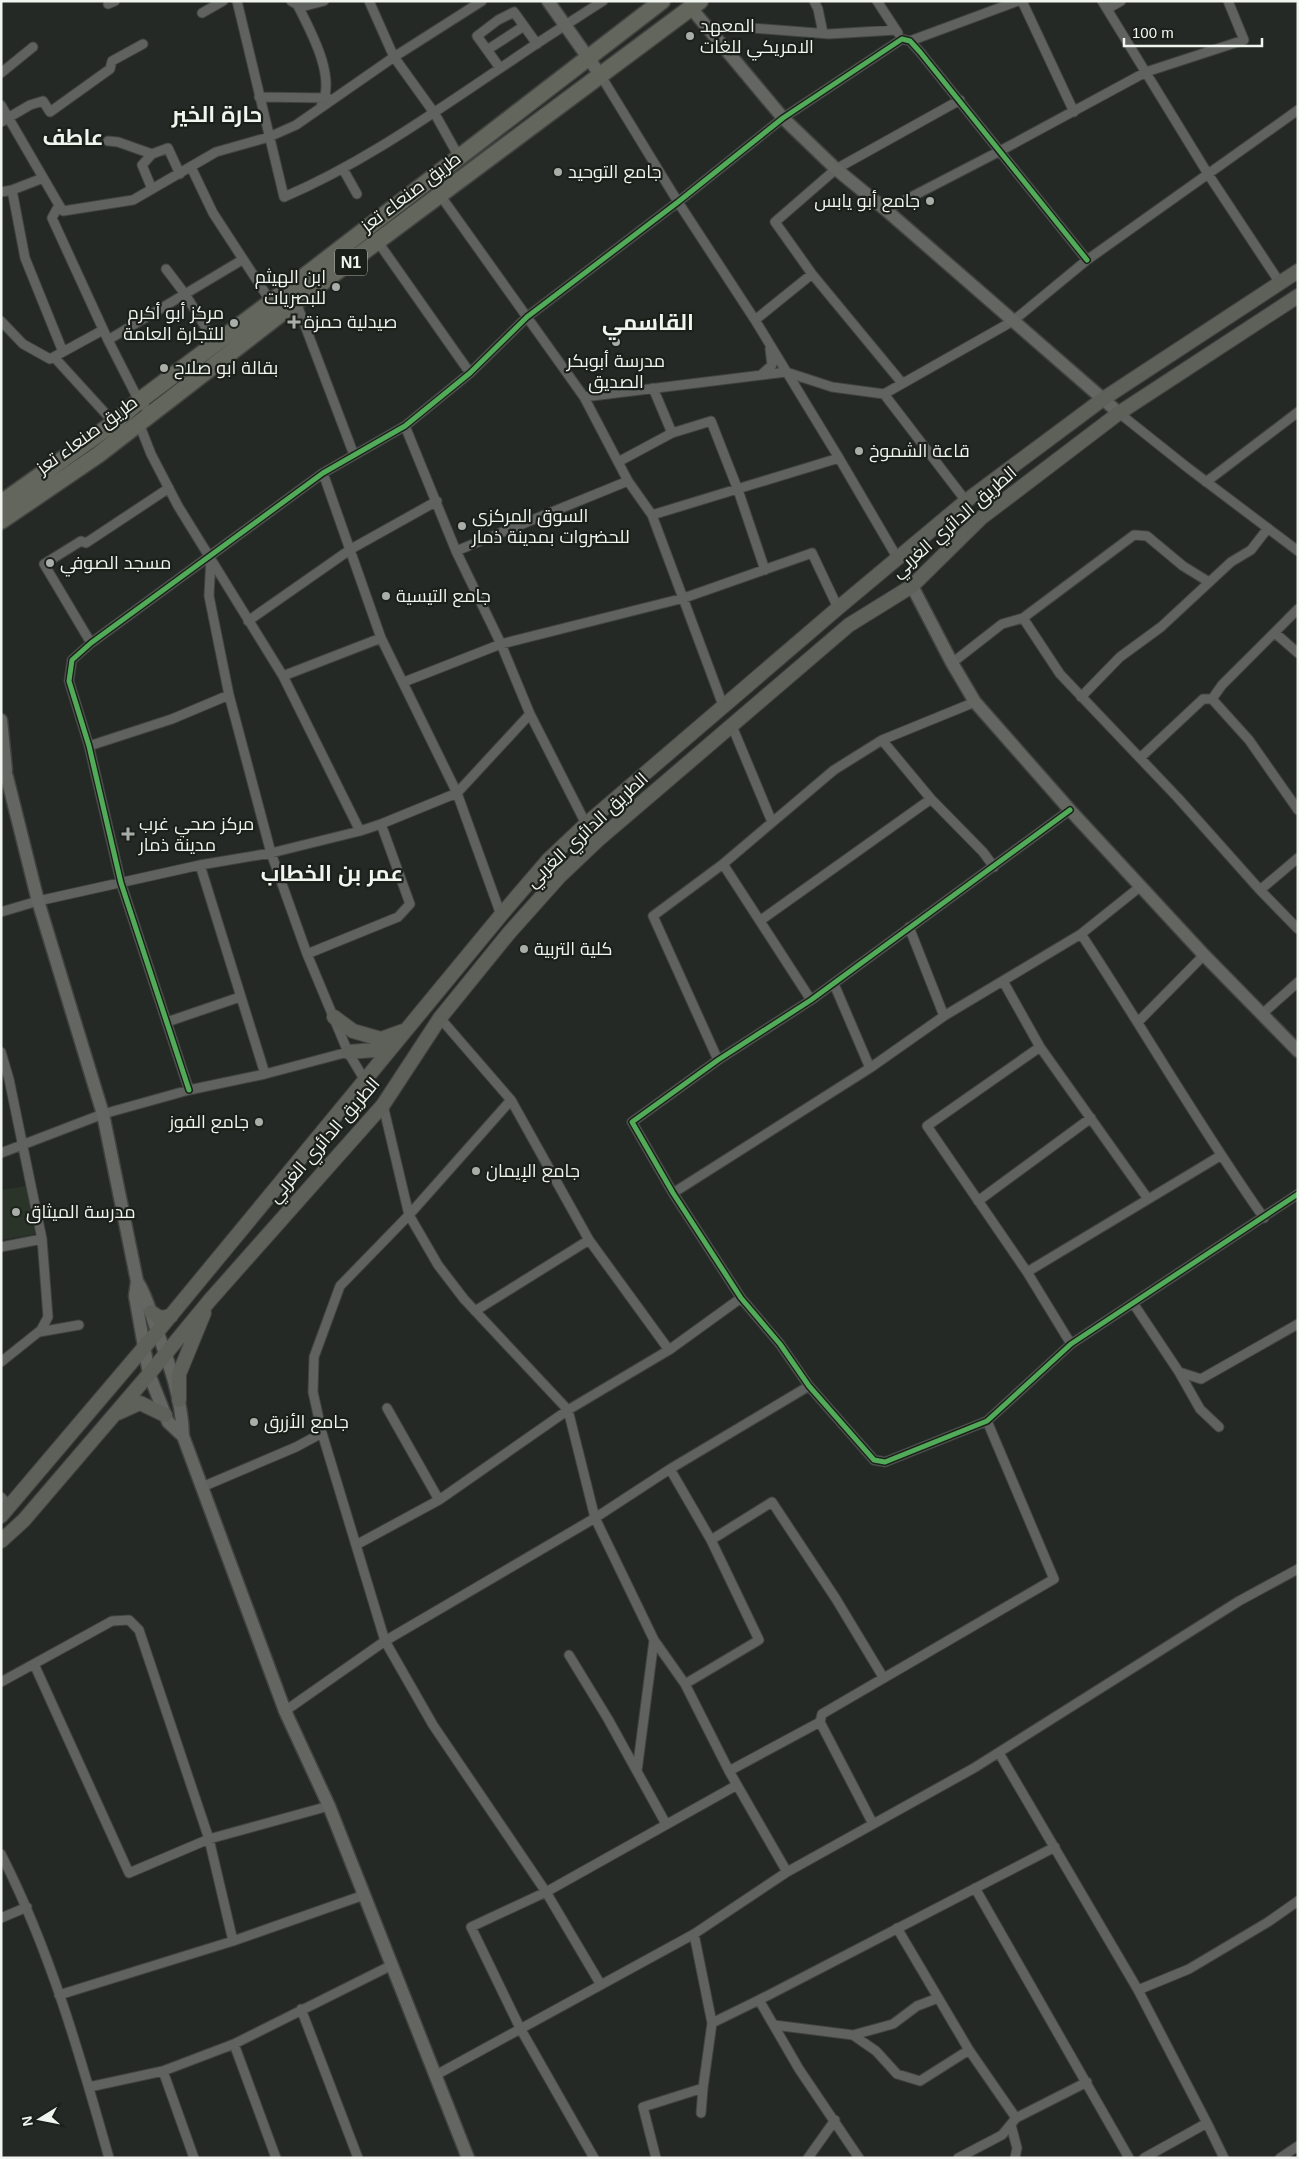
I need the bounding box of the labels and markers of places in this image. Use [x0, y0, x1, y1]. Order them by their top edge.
place label: المعهد الامريكي للغات [700, 16, 814, 61]
marker: المعهد الامريكي للغات [684, 30, 696, 42]
place label: جامع التوحيد [568, 162, 662, 184]
marker: جامع التوحيد [552, 166, 564, 178]
place label: جامع أبو يابس [814, 190, 920, 213]
marker: جامع أبو يابس [924, 195, 936, 207]
place label: ابن الهيثم للبصريات [255, 267, 326, 309]
marker: ابن الهيثم للبصريات [330, 281, 342, 293]
place label: مركز أبو أكرم للتجارة العامة [123, 302, 224, 345]
place label: صيدلية حمزة [304, 312, 397, 333]
marker: صيدلية حمزة [288, 316, 300, 328]
marker: مركز أبو أكرم للتجارة العامة [228, 317, 240, 329]
marker: مدرسة أبوبكر الصديق [610, 336, 622, 348]
place label: مدرسة أبوبكر الصديق [566, 350, 665, 394]
place label: بقالة ابو صلاح [174, 358, 278, 380]
marker: بقالة ابو صلاح [158, 362, 170, 374]
place label: قاعة الشموخ [869, 441, 970, 463]
marker: قاعة الشموخ [853, 445, 865, 457]
place label: السوق المركزي للحضروات بمدينة ذمار [471, 506, 630, 548]
marker: السوق المركزي للحضروات بمدينة ذمار [456, 520, 468, 532]
place label: مسجد الصوفي [60, 553, 171, 577]
marker: مسجد الصوفي [44, 557, 56, 569]
place label: جامع التيسية [396, 586, 491, 608]
marker: جامع التيسية [380, 590, 392, 602]
place label: مركز صحي غرب مدينة ذمار [138, 814, 254, 856]
marker: مركز صحي غرب مدينة ذمار [121, 827, 135, 841]
place label: كلية التربية [534, 939, 612, 960]
marker: كلية التربية [518, 943, 530, 955]
place label: جامع الفوز [168, 1112, 249, 1134]
marker: جامع الفوز [253, 1116, 265, 1128]
place label: جامع الإيمان [486, 1161, 580, 1183]
marker: جامع الإيمان [470, 1165, 482, 1177]
place label: مدرسة الميثاق [26, 1202, 136, 1224]
marker: مدرسة الميثاق [10, 1206, 22, 1218]
place label: جامع الأزرق [264, 1412, 349, 1434]
marker: جامع الأزرق [248, 1416, 260, 1428]

